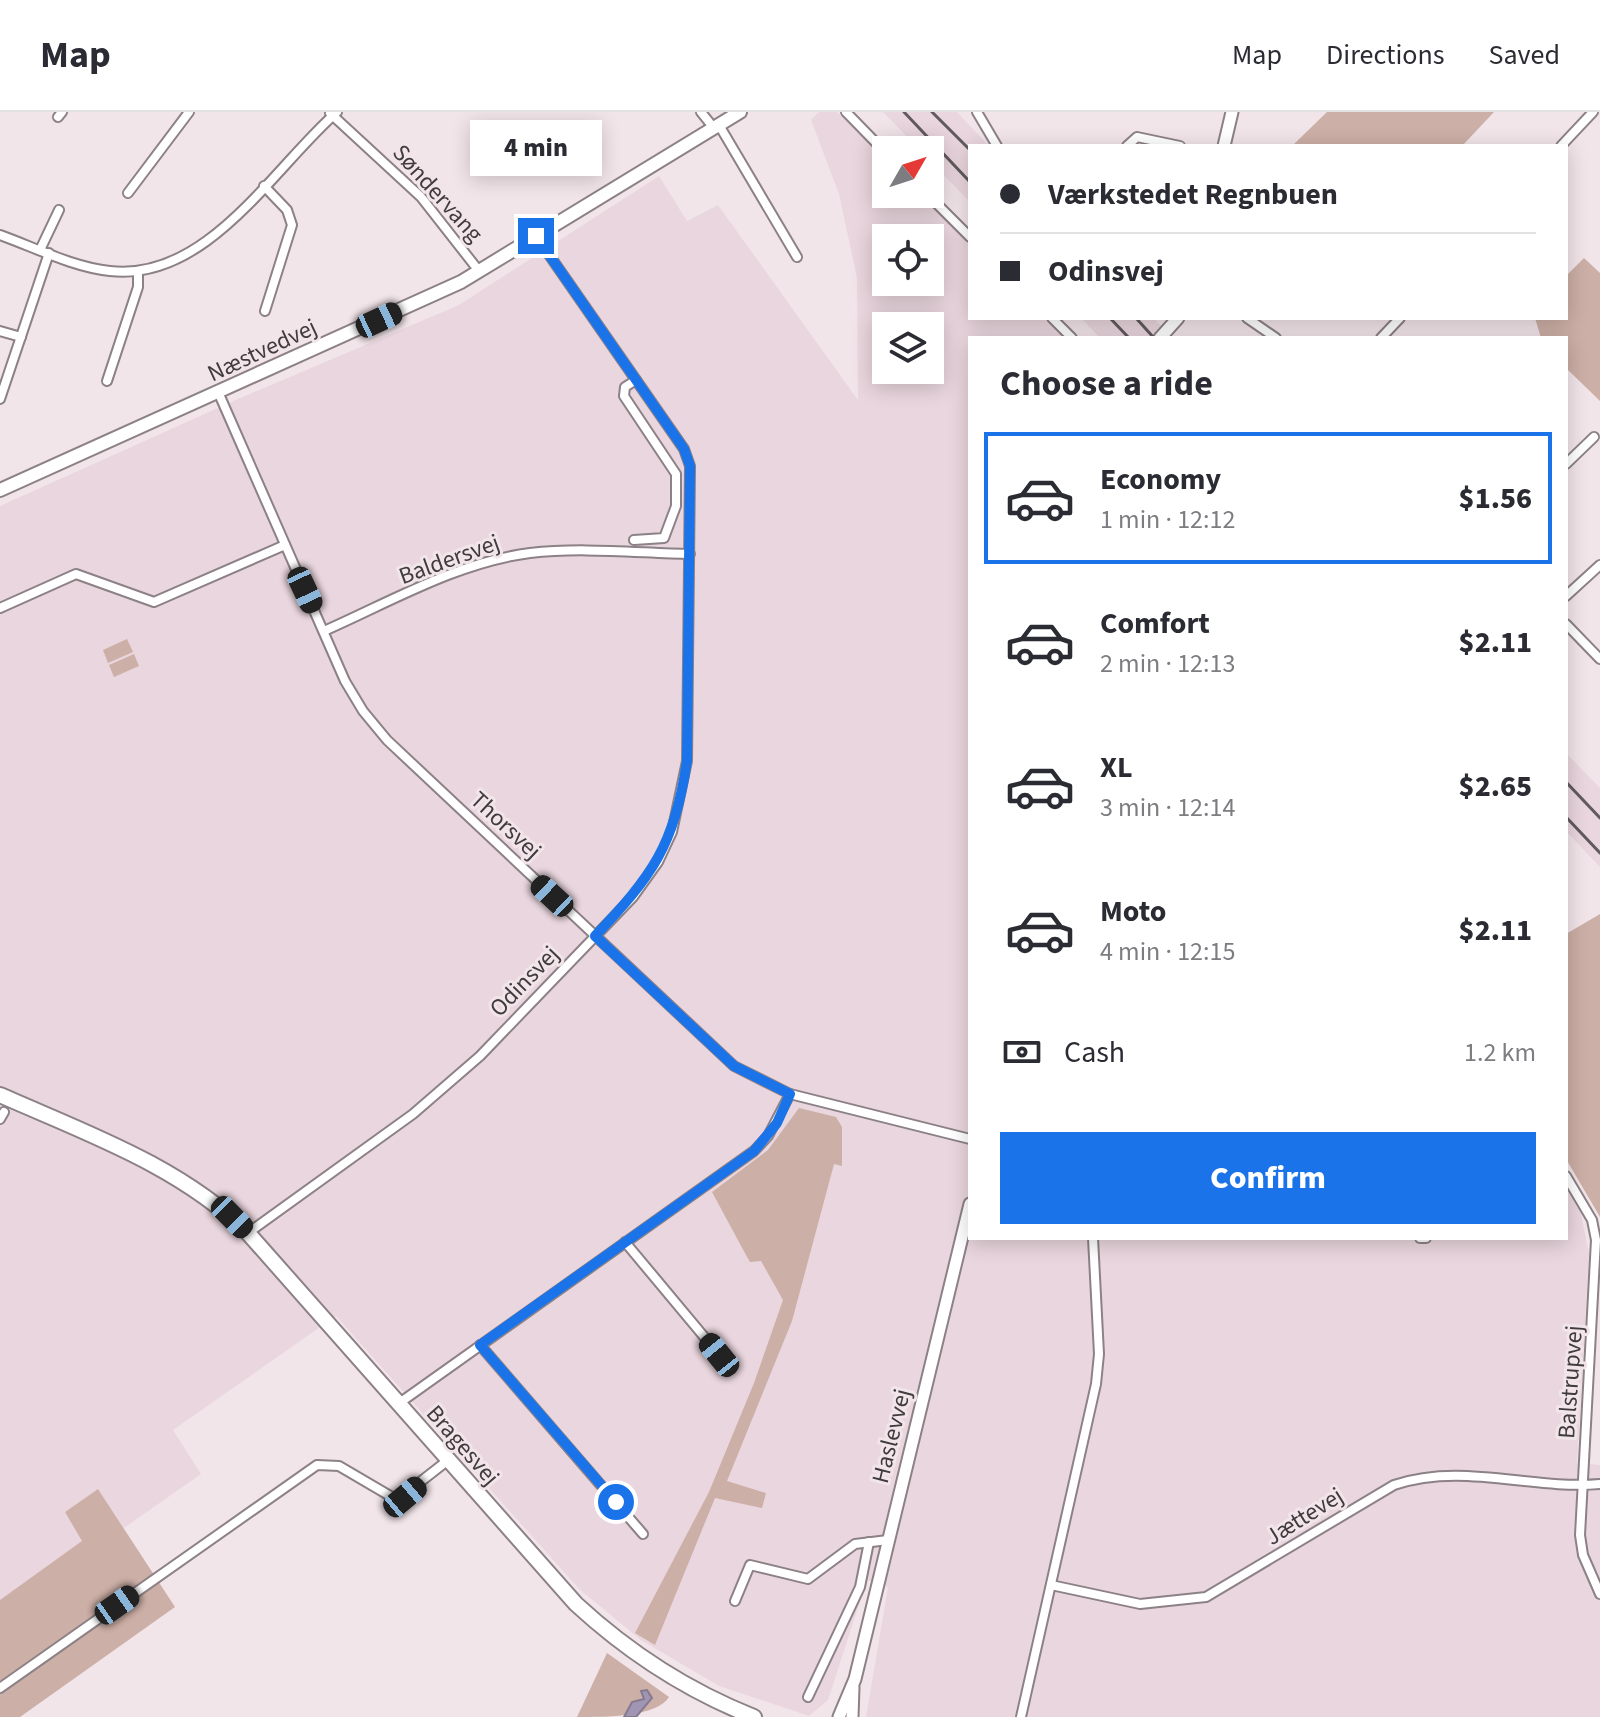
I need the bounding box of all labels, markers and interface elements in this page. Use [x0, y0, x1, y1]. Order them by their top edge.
text: Map [40, 28, 111, 82]
text: Map [1232, 35, 1282, 75]
text: Directions [1326, 35, 1445, 75]
text: Saved [1489, 35, 1560, 75]
callout: 4 min [470, 120, 602, 176]
text: 4 min [504, 129, 568, 166]
north arrow [872, 136, 944, 208]
map controls [872, 136, 944, 384]
street label: Søndervang [384, 137, 491, 250]
text: Værkstedet Regnbuen [1048, 173, 1338, 216]
route end [518, 218, 554, 254]
button: locate [872, 224, 944, 296]
text: Odinsvej [1048, 250, 1164, 293]
car [352, 299, 406, 341]
street label: Næstvedvej [202, 310, 323, 391]
button: layers [872, 312, 944, 384]
text: Choose a ride [1000, 358, 1213, 409]
text: Economy [1100, 458, 1221, 501]
icon: car [1004, 462, 1076, 534]
text: $1.56 [1459, 477, 1532, 520]
text: 1 min · 12:12 [1100, 501, 1235, 538]
street label: Baldersvej [394, 525, 504, 594]
car [284, 563, 326, 617]
text: Comfort [1100, 602, 1210, 645]
icon: car [1004, 606, 1076, 678]
text: $2.11 [1459, 621, 1532, 664]
text: 2 min · 12:13 [1100, 645, 1235, 682]
text: XL [1100, 746, 1133, 789]
icon: car [1004, 750, 1076, 822]
text: $2.65 [1459, 765, 1532, 808]
street label: Thorsvej [462, 783, 549, 868]
text: 3 min · 12:14 [1100, 789, 1235, 826]
car [526, 871, 578, 921]
text: Moto [1100, 890, 1166, 933]
icon: car [1004, 894, 1076, 966]
text: $2.11 [1459, 909, 1532, 952]
text: 4 min · 12:15 [1100, 933, 1235, 970]
street label: Odinsvej [481, 938, 567, 1025]
icon: cash [1000, 1030, 1044, 1074]
text: Cash [1064, 1031, 1125, 1074]
text: 1.2 km [1464, 1034, 1536, 1071]
button: Confirm [1000, 1132, 1536, 1224]
car [207, 1192, 257, 1242]
street label: Balstrupvej [1549, 1324, 1592, 1440]
car [695, 1329, 743, 1381]
street label: Haslevvej [863, 1385, 920, 1487]
street label: Bragesvej [418, 1397, 508, 1493]
car [379, 1472, 431, 1522]
street label: Jættevej [1258, 1479, 1350, 1554]
route start [598, 1484, 634, 1520]
car [90, 1581, 144, 1629]

